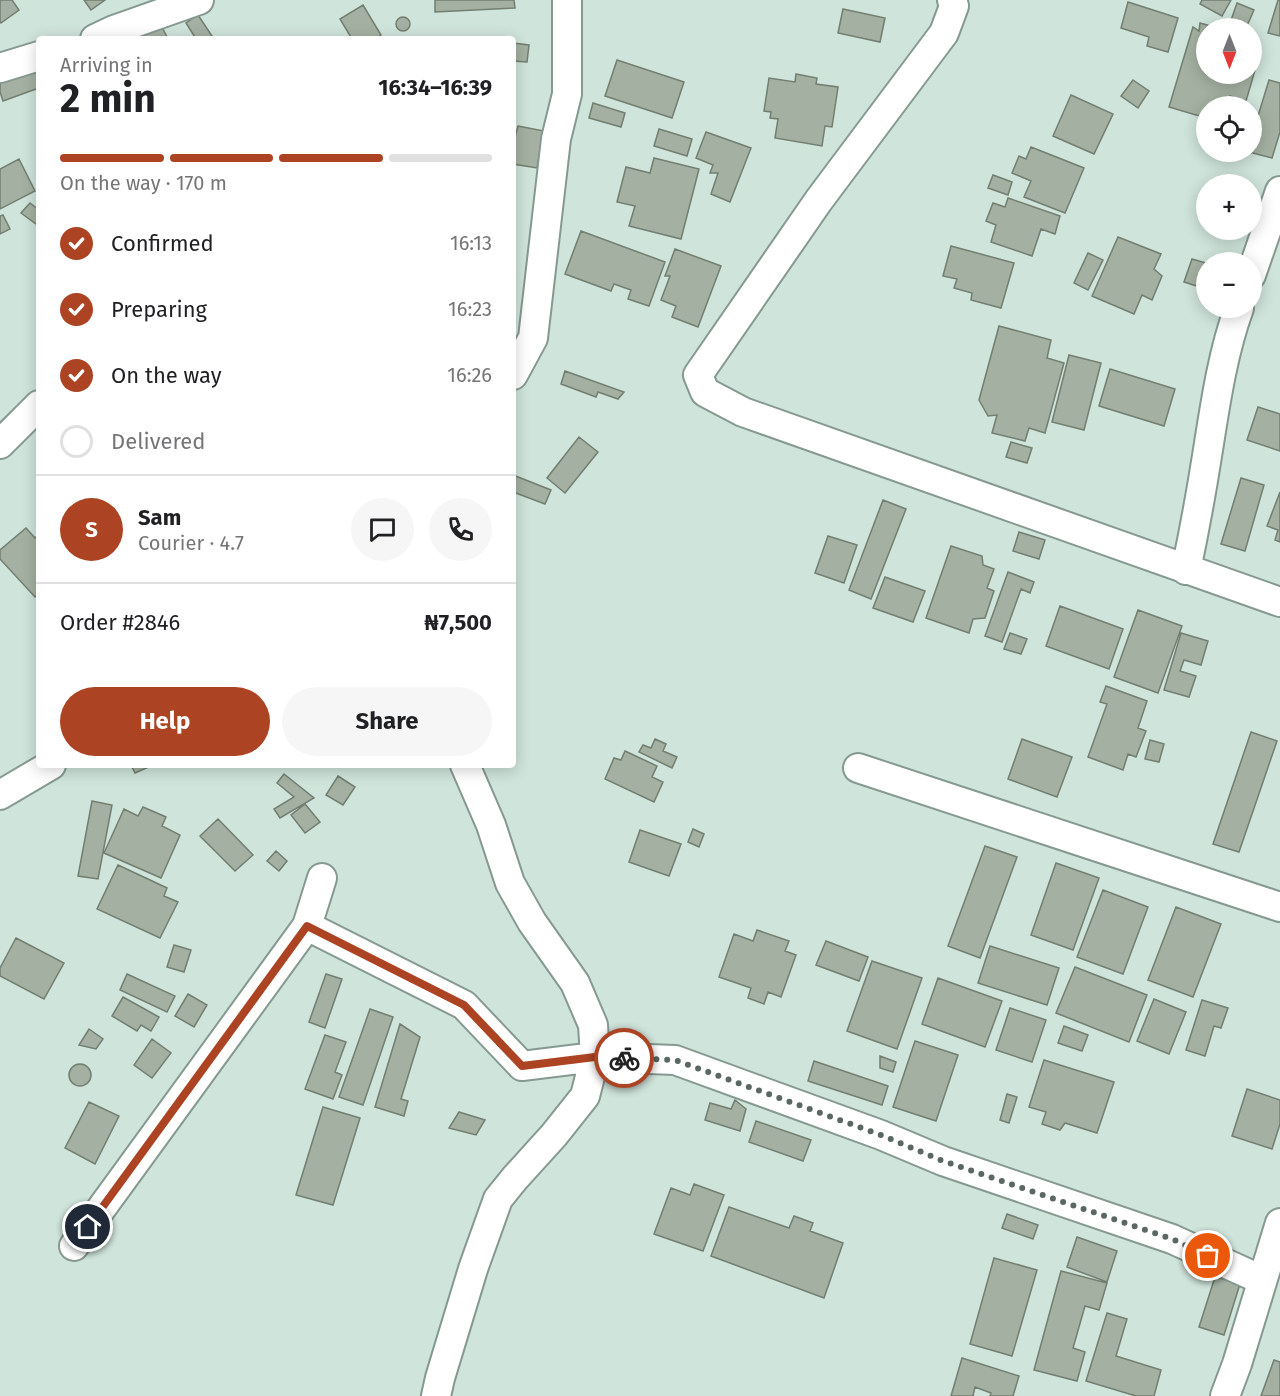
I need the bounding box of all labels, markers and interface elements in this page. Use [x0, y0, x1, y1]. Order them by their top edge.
north arrow [1196, 18, 1262, 84]
map controls [1196, 18, 1262, 318]
text: Arriving in [60, 53, 153, 77]
text: 16:34–16:39 [378, 74, 492, 101]
text: 2 min [60, 76, 156, 122]
button: locate [1196, 96, 1262, 162]
text: On the way · 170 m [60, 171, 227, 195]
button: + [1196, 174, 1262, 240]
icon: check [60, 227, 93, 260]
text: Confirmed [111, 230, 214, 257]
text: 16:13 [450, 231, 492, 255]
button: − [1196, 252, 1262, 318]
icon: check [60, 293, 93, 326]
text: Preparing [111, 296, 207, 323]
text: 16:23 [448, 297, 492, 321]
icon: check [60, 359, 93, 392]
text: On the way [111, 362, 222, 389]
text: 16:26 [447, 363, 492, 387]
text: Delivered [111, 428, 206, 455]
button: chat [351, 498, 414, 561]
button: phone [429, 498, 492, 561]
text: Sam [138, 504, 181, 531]
text: S [85, 516, 98, 543]
text: Courier · 4.7 [138, 531, 244, 555]
text: Order #2846 [60, 609, 180, 636]
text: ₦7,500 [424, 609, 492, 636]
button: Help [60, 687, 270, 756]
button: Share [282, 687, 492, 756]
courier [594, 1028, 654, 1088]
icon: bike [608, 1042, 641, 1075]
pin [62, 1201, 113, 1252]
icon: home [71, 1210, 104, 1243]
pin [1182, 1230, 1233, 1281]
icon: bag [1191, 1239, 1224, 1272]

